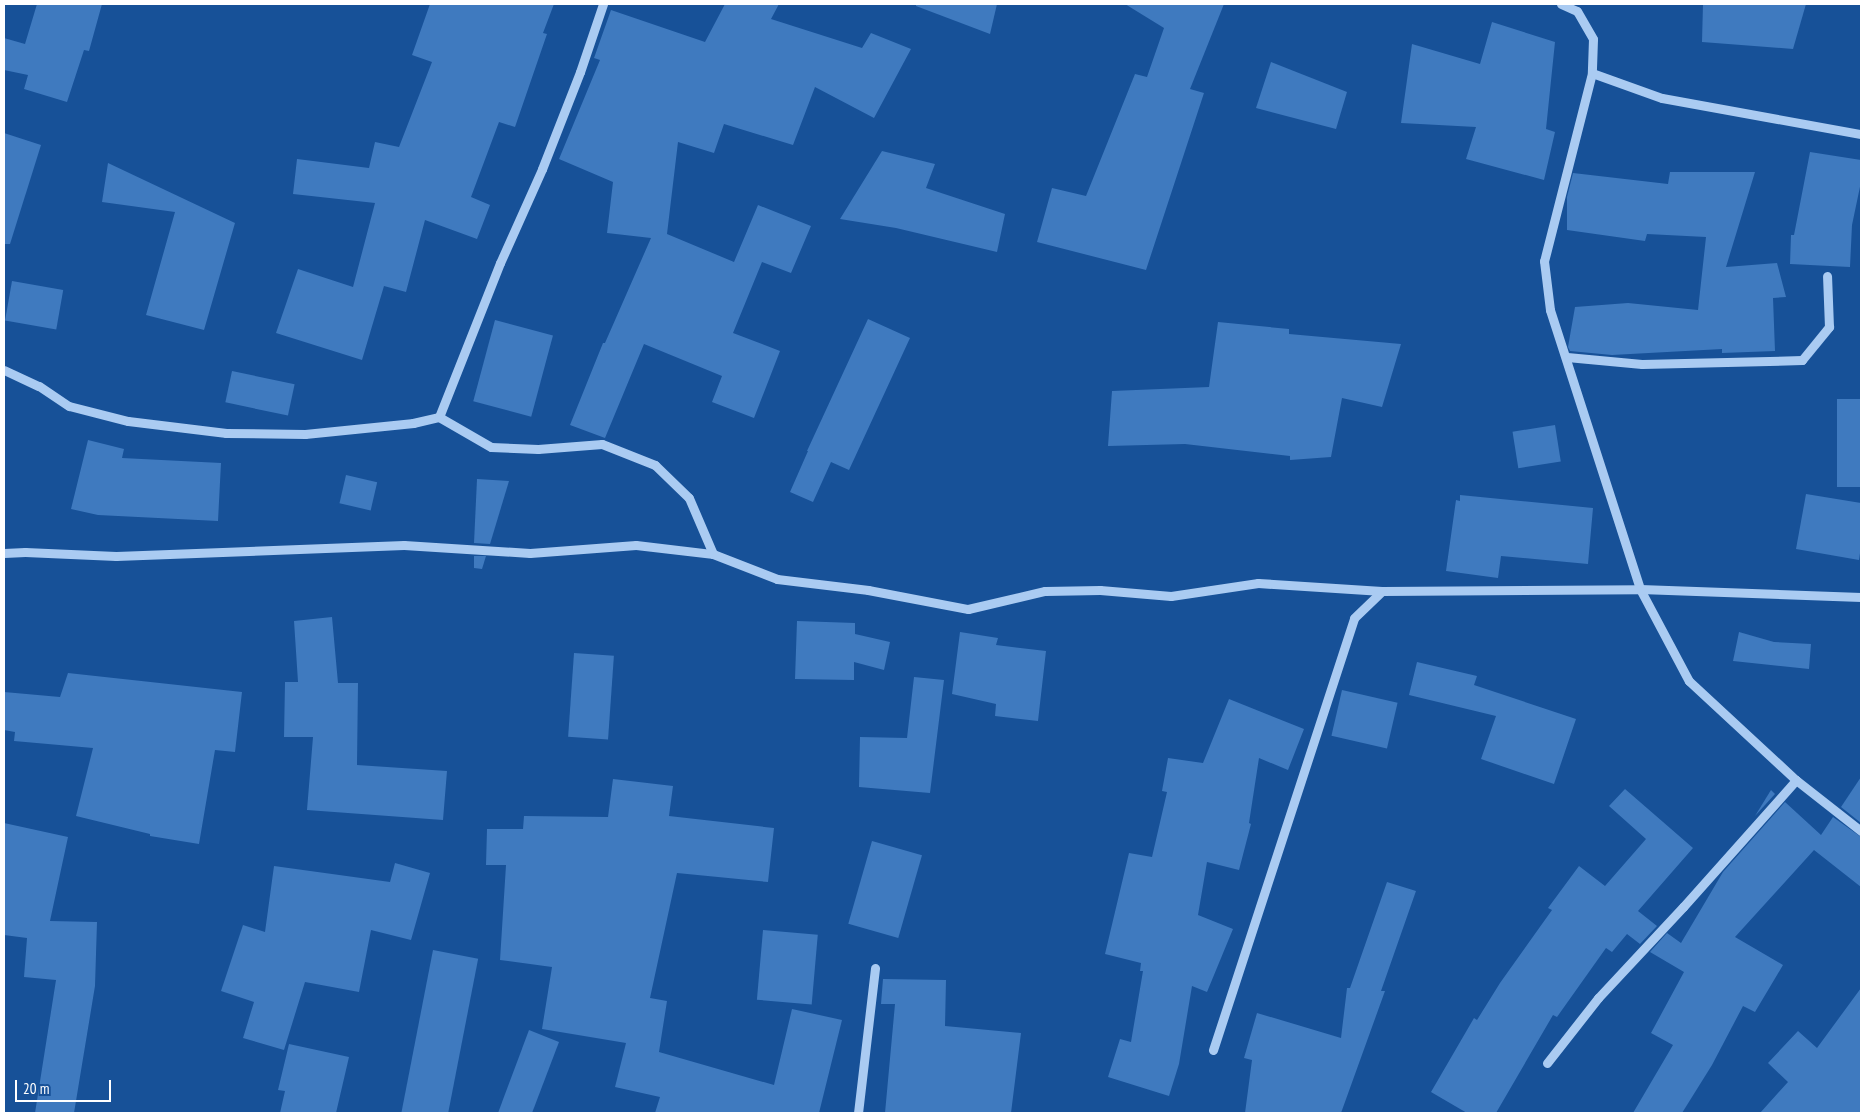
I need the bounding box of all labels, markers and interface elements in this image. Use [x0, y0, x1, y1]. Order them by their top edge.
scale bar [18, 1070, 114, 1102]
text: 20 m [23, 1079, 49, 1098]

